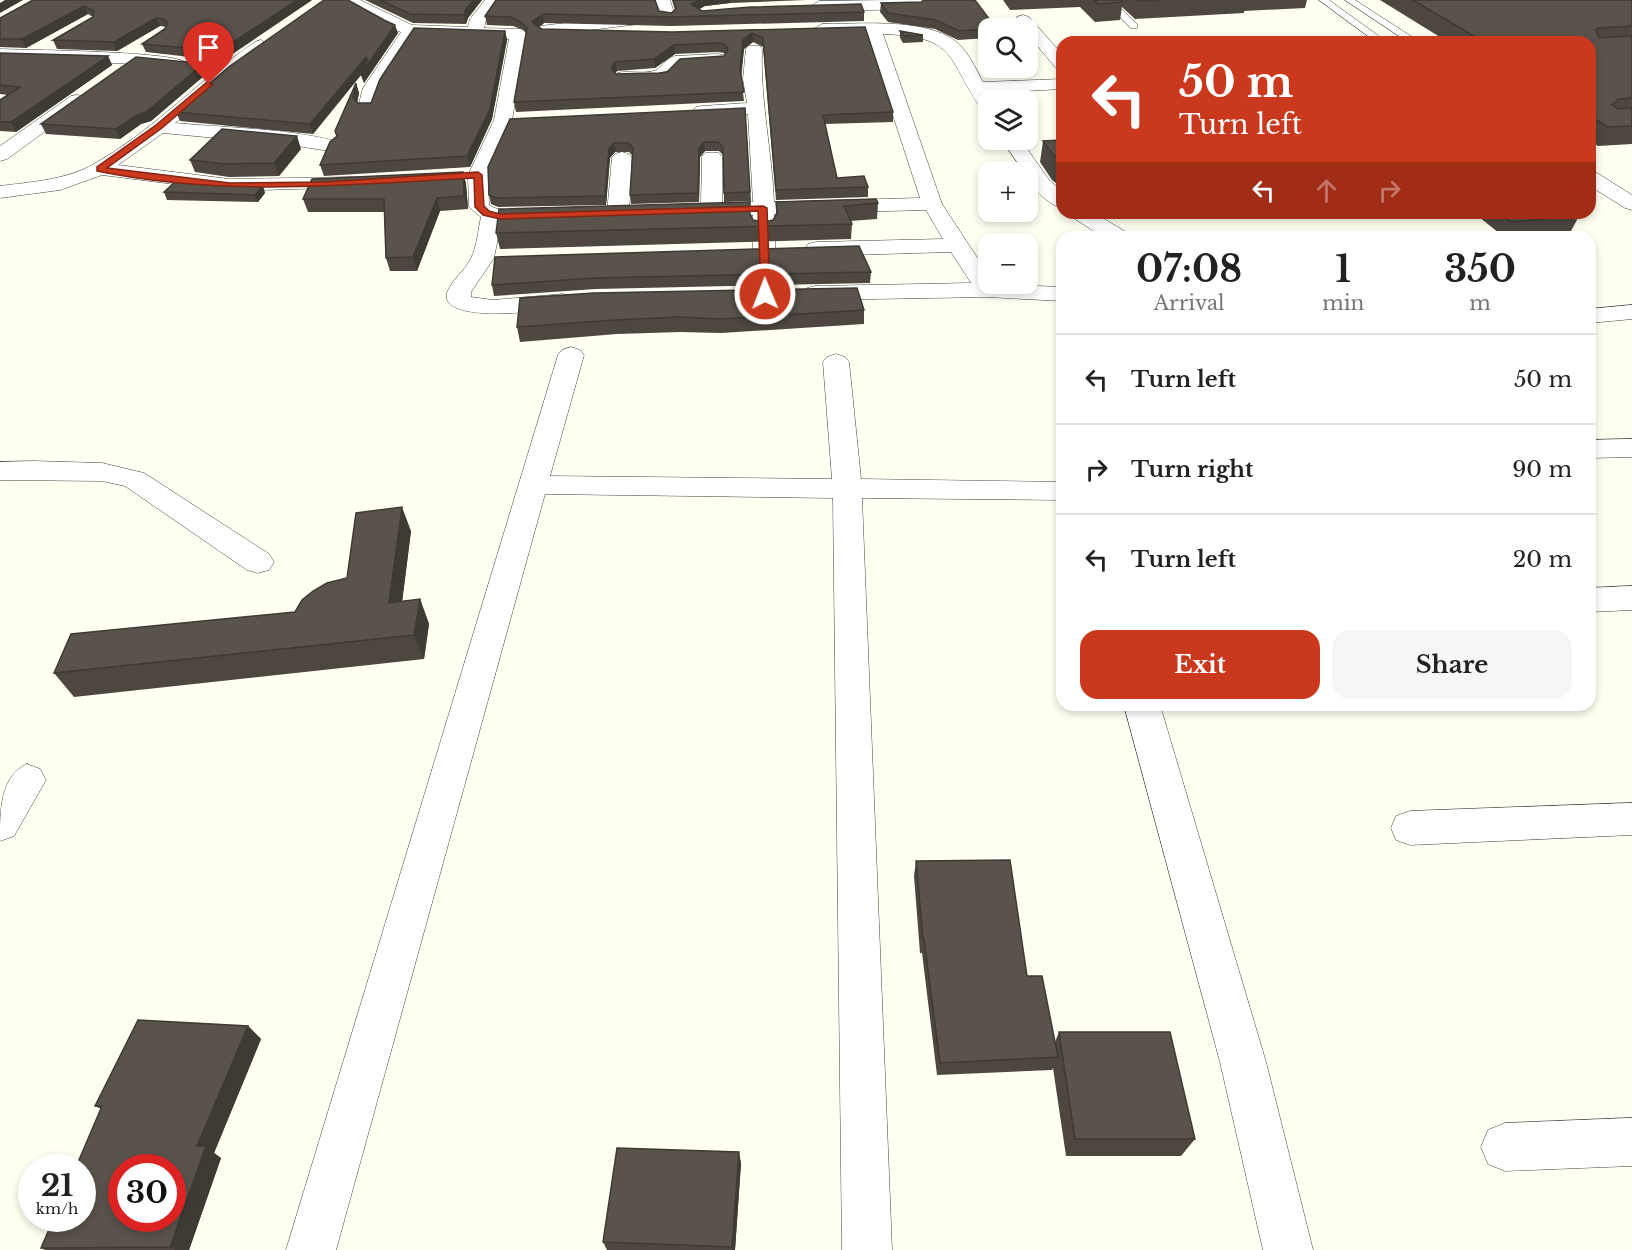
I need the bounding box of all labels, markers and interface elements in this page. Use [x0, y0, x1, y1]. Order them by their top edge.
map controls [978, 18, 1038, 294]
button: search [978, 18, 1038, 78]
pin [183, 22, 234, 84]
icon: arrive [192, 31, 225, 64]
text: 50 m [1179, 56, 1293, 108]
icon: left [1080, 60, 1158, 138]
button: layers [978, 90, 1038, 150]
text: Turn left [1179, 108, 1302, 141]
button: + [978, 162, 1038, 222]
icon: left [1247, 174, 1280, 207]
icon: ahead [1310, 174, 1343, 207]
icon: right [1373, 174, 1406, 207]
button: − [978, 234, 1038, 294]
text: 07:08 [1136, 247, 1242, 292]
text: 1 [1335, 247, 1351, 292]
text: 350 [1444, 247, 1516, 292]
position arrow [733, 262, 797, 326]
text: Arrival [1154, 291, 1225, 315]
text: min [1322, 291, 1364, 315]
text: m [1469, 291, 1491, 315]
icon: left [1080, 363, 1113, 396]
text: Turn left [1131, 366, 1236, 393]
text: 50 m [1514, 366, 1572, 393]
icon: right [1080, 453, 1113, 486]
text: Turn right [1131, 456, 1253, 483]
text: 90 m [1512, 456, 1572, 483]
icon: left [1080, 543, 1113, 576]
text: Turn left [1131, 546, 1236, 573]
text: 20 m [1513, 546, 1572, 573]
button: Exit [1080, 630, 1320, 699]
button: Share [1332, 630, 1572, 699]
speed limit sign: 30 [108, 1154, 186, 1232]
text: 21 [41, 1167, 73, 1204]
text: km/h [36, 1199, 78, 1218]

